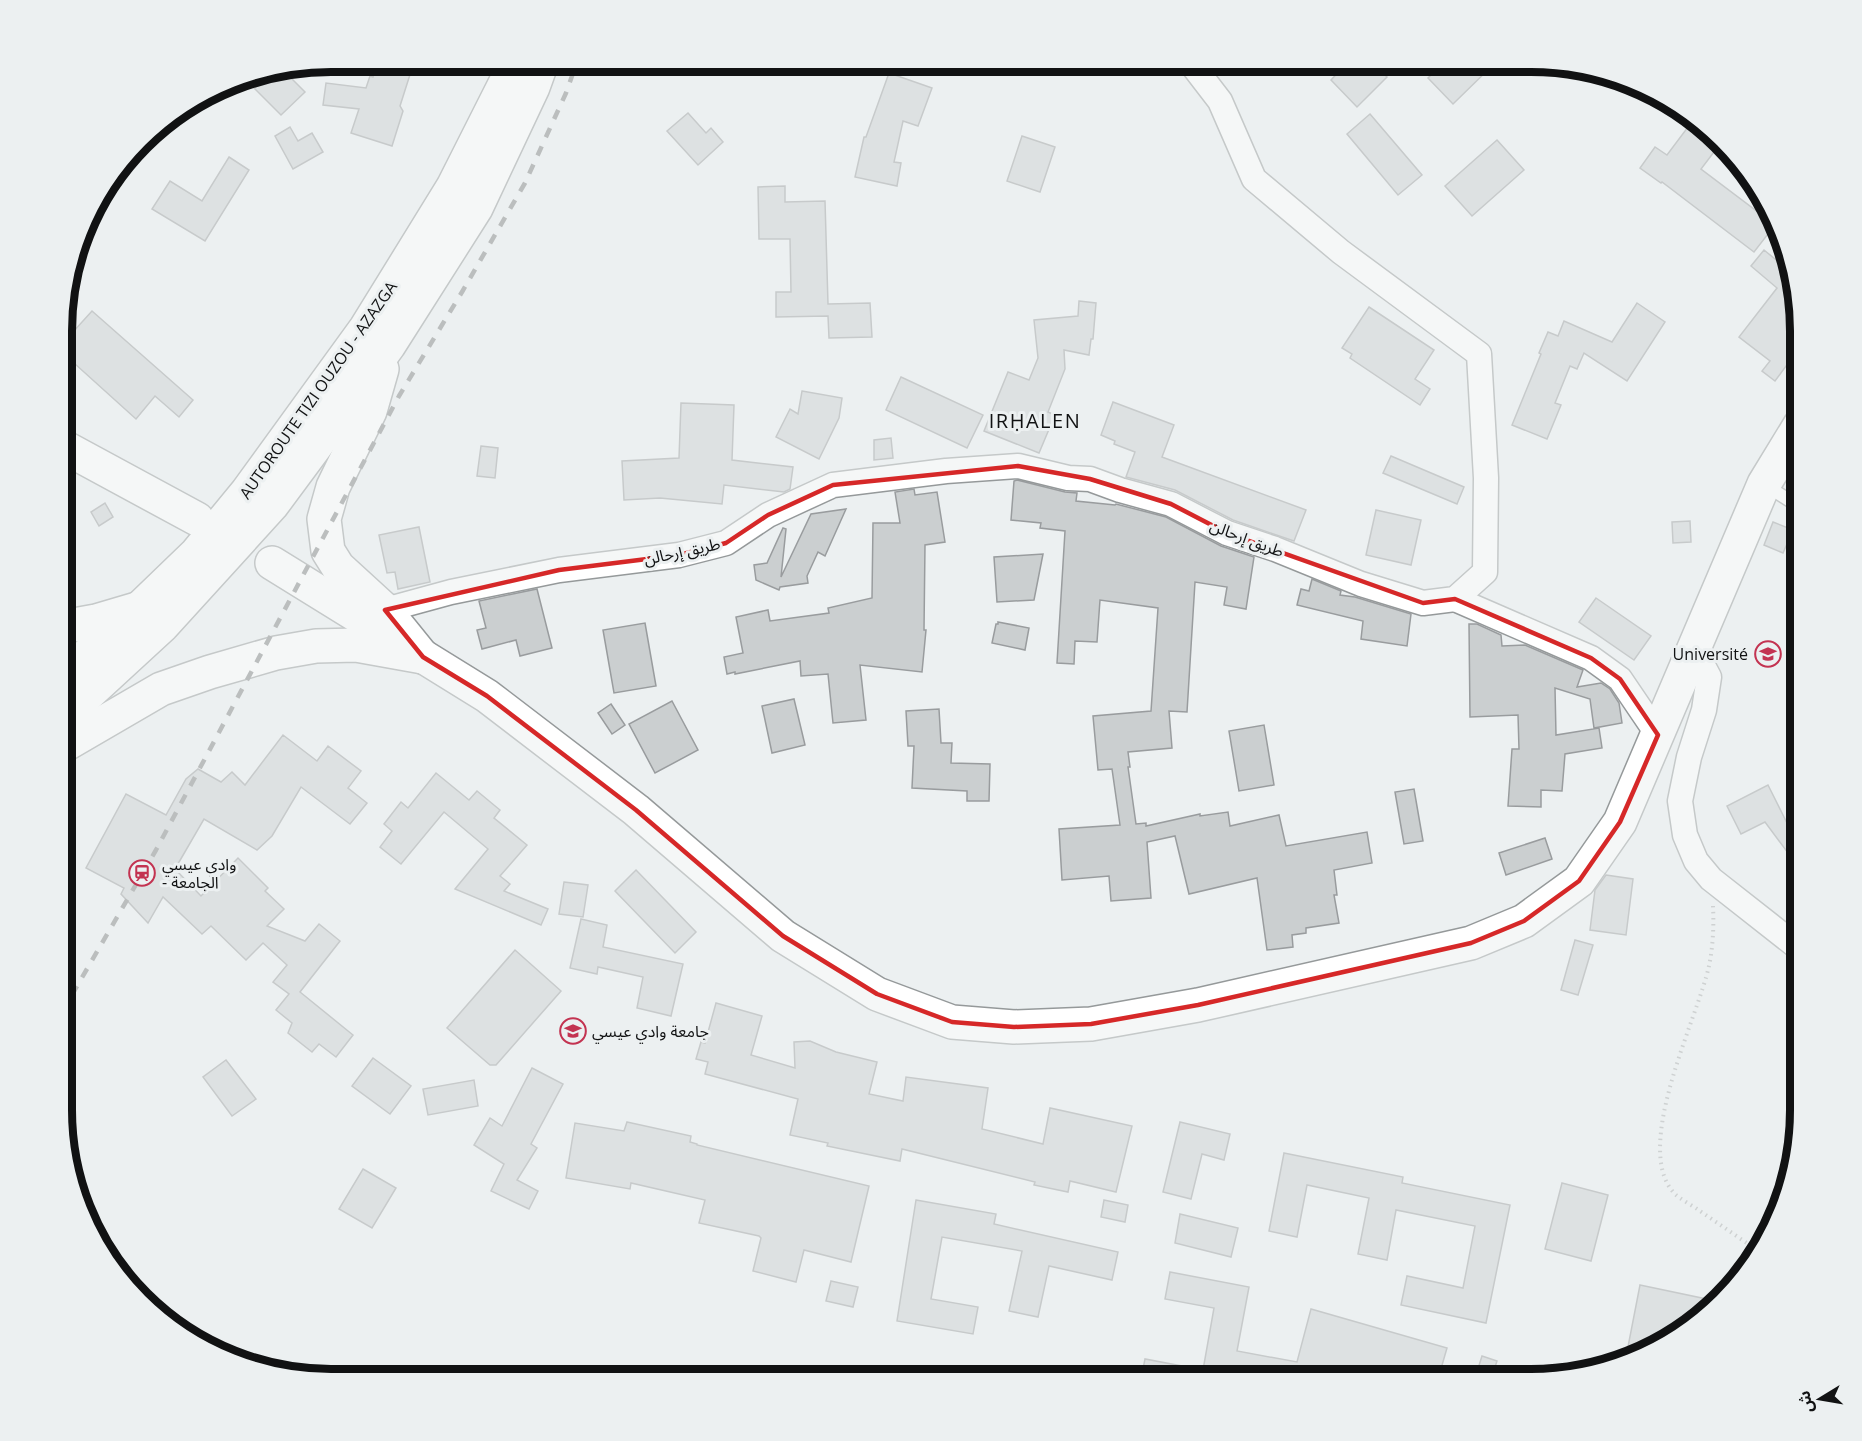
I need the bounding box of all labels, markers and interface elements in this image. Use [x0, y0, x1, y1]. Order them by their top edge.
street label: AUTOROUTE TIZI OUZOU - AZAZGA [234, 276, 402, 503]
district label: IRḤALEN [989, 407, 1081, 434]
street label: طريق إرحالن [1207, 514, 1287, 562]
street label: طريق إرحالن [642, 532, 722, 570]
school or university icon: Université [1753, 639, 1783, 669]
place label: Université [1673, 643, 1748, 665]
place label: وادي عيسي - الجامعة [162, 853, 236, 893]
station icon: وادي عيسي - الجامعة [127, 858, 157, 888]
school or university icon: جامعة وادي عيسي [558, 1016, 588, 1046]
place label: جامعة وادي عيسي [592, 1020, 709, 1044]
north arrow [1790, 1369, 1850, 1429]
text: ش [1792, 1389, 1818, 1415]

